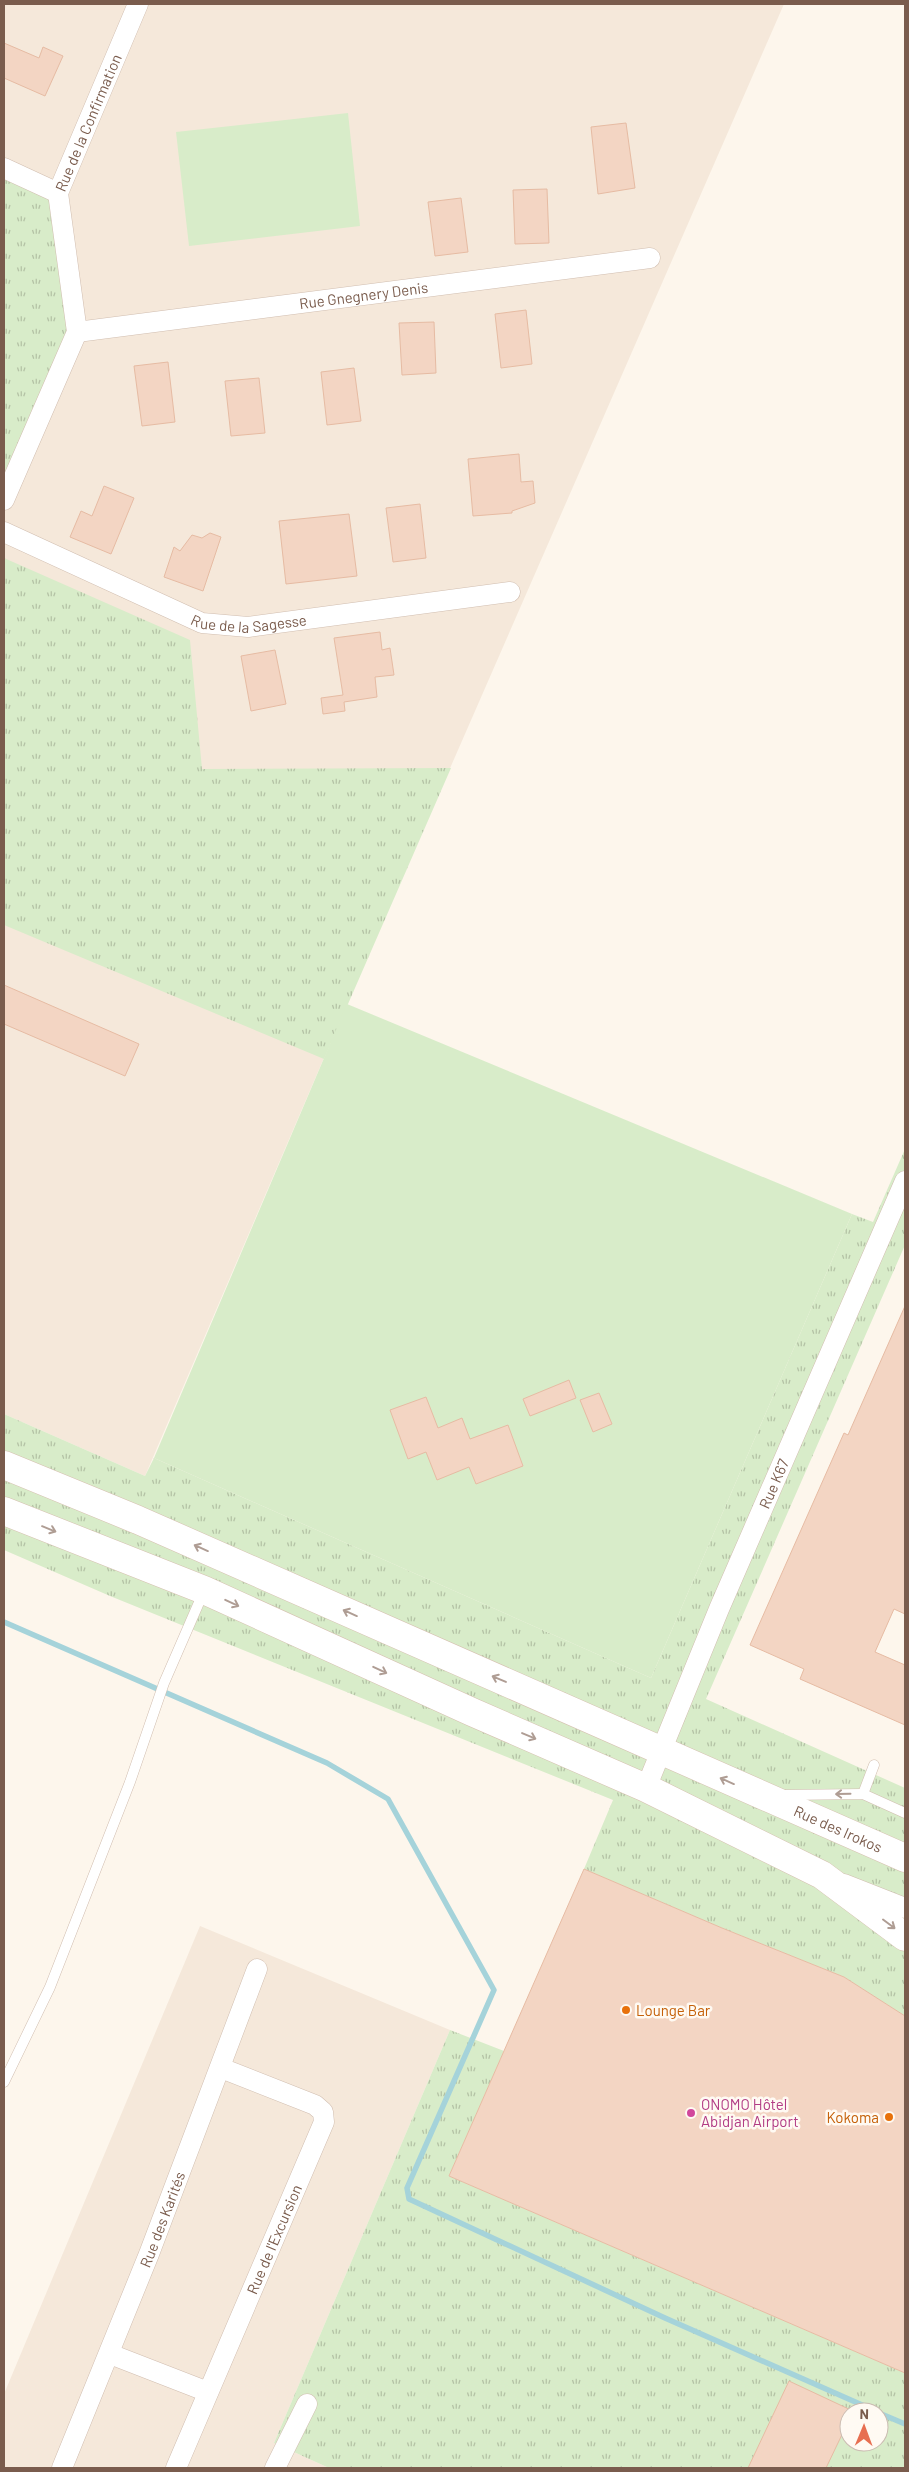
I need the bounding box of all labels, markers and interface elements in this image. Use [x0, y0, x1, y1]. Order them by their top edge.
street label: Rue de la Confirmation [51, 51, 125, 194]
street label: Rue Gnegnery Denis [298, 278, 429, 312]
street label: Rue de la Sagesse [188, 610, 308, 636]
street label: Rue K67 [755, 1456, 792, 1511]
one-way arrow [41, 1525, 56, 1534]
one-way arrow [194, 1543, 209, 1553]
one-way arrow [224, 1598, 239, 1608]
one-way arrow [343, 1608, 358, 1618]
one-way arrow [372, 1666, 387, 1676]
one-way arrow [492, 1673, 507, 1683]
one-way arrow [521, 1732, 536, 1741]
one-way arrow [720, 1776, 735, 1785]
one-way arrow [835, 1789, 852, 1799]
street label: Rue des Irokos [791, 1801, 885, 1856]
one-way arrow [882, 1919, 895, 1930]
place label: Lounge Bar [636, 2001, 711, 2019]
marker: Lounge Bar [620, 2004, 632, 2016]
place label: ONOMO Hôtel Abidjan Airport [701, 2095, 799, 2130]
marker: ONOMO Hôtel Abidjan Airport [685, 2107, 697, 2119]
place label: Kokoma [826, 2108, 879, 2126]
marker: Kokoma [883, 2111, 895, 2123]
street label: Rue des Karités [136, 2169, 188, 2270]
street label: Rue de l'Excursion [243, 2182, 305, 2297]
north arrow [839, 2402, 889, 2452]
text: N [859, 2405, 869, 2422]

